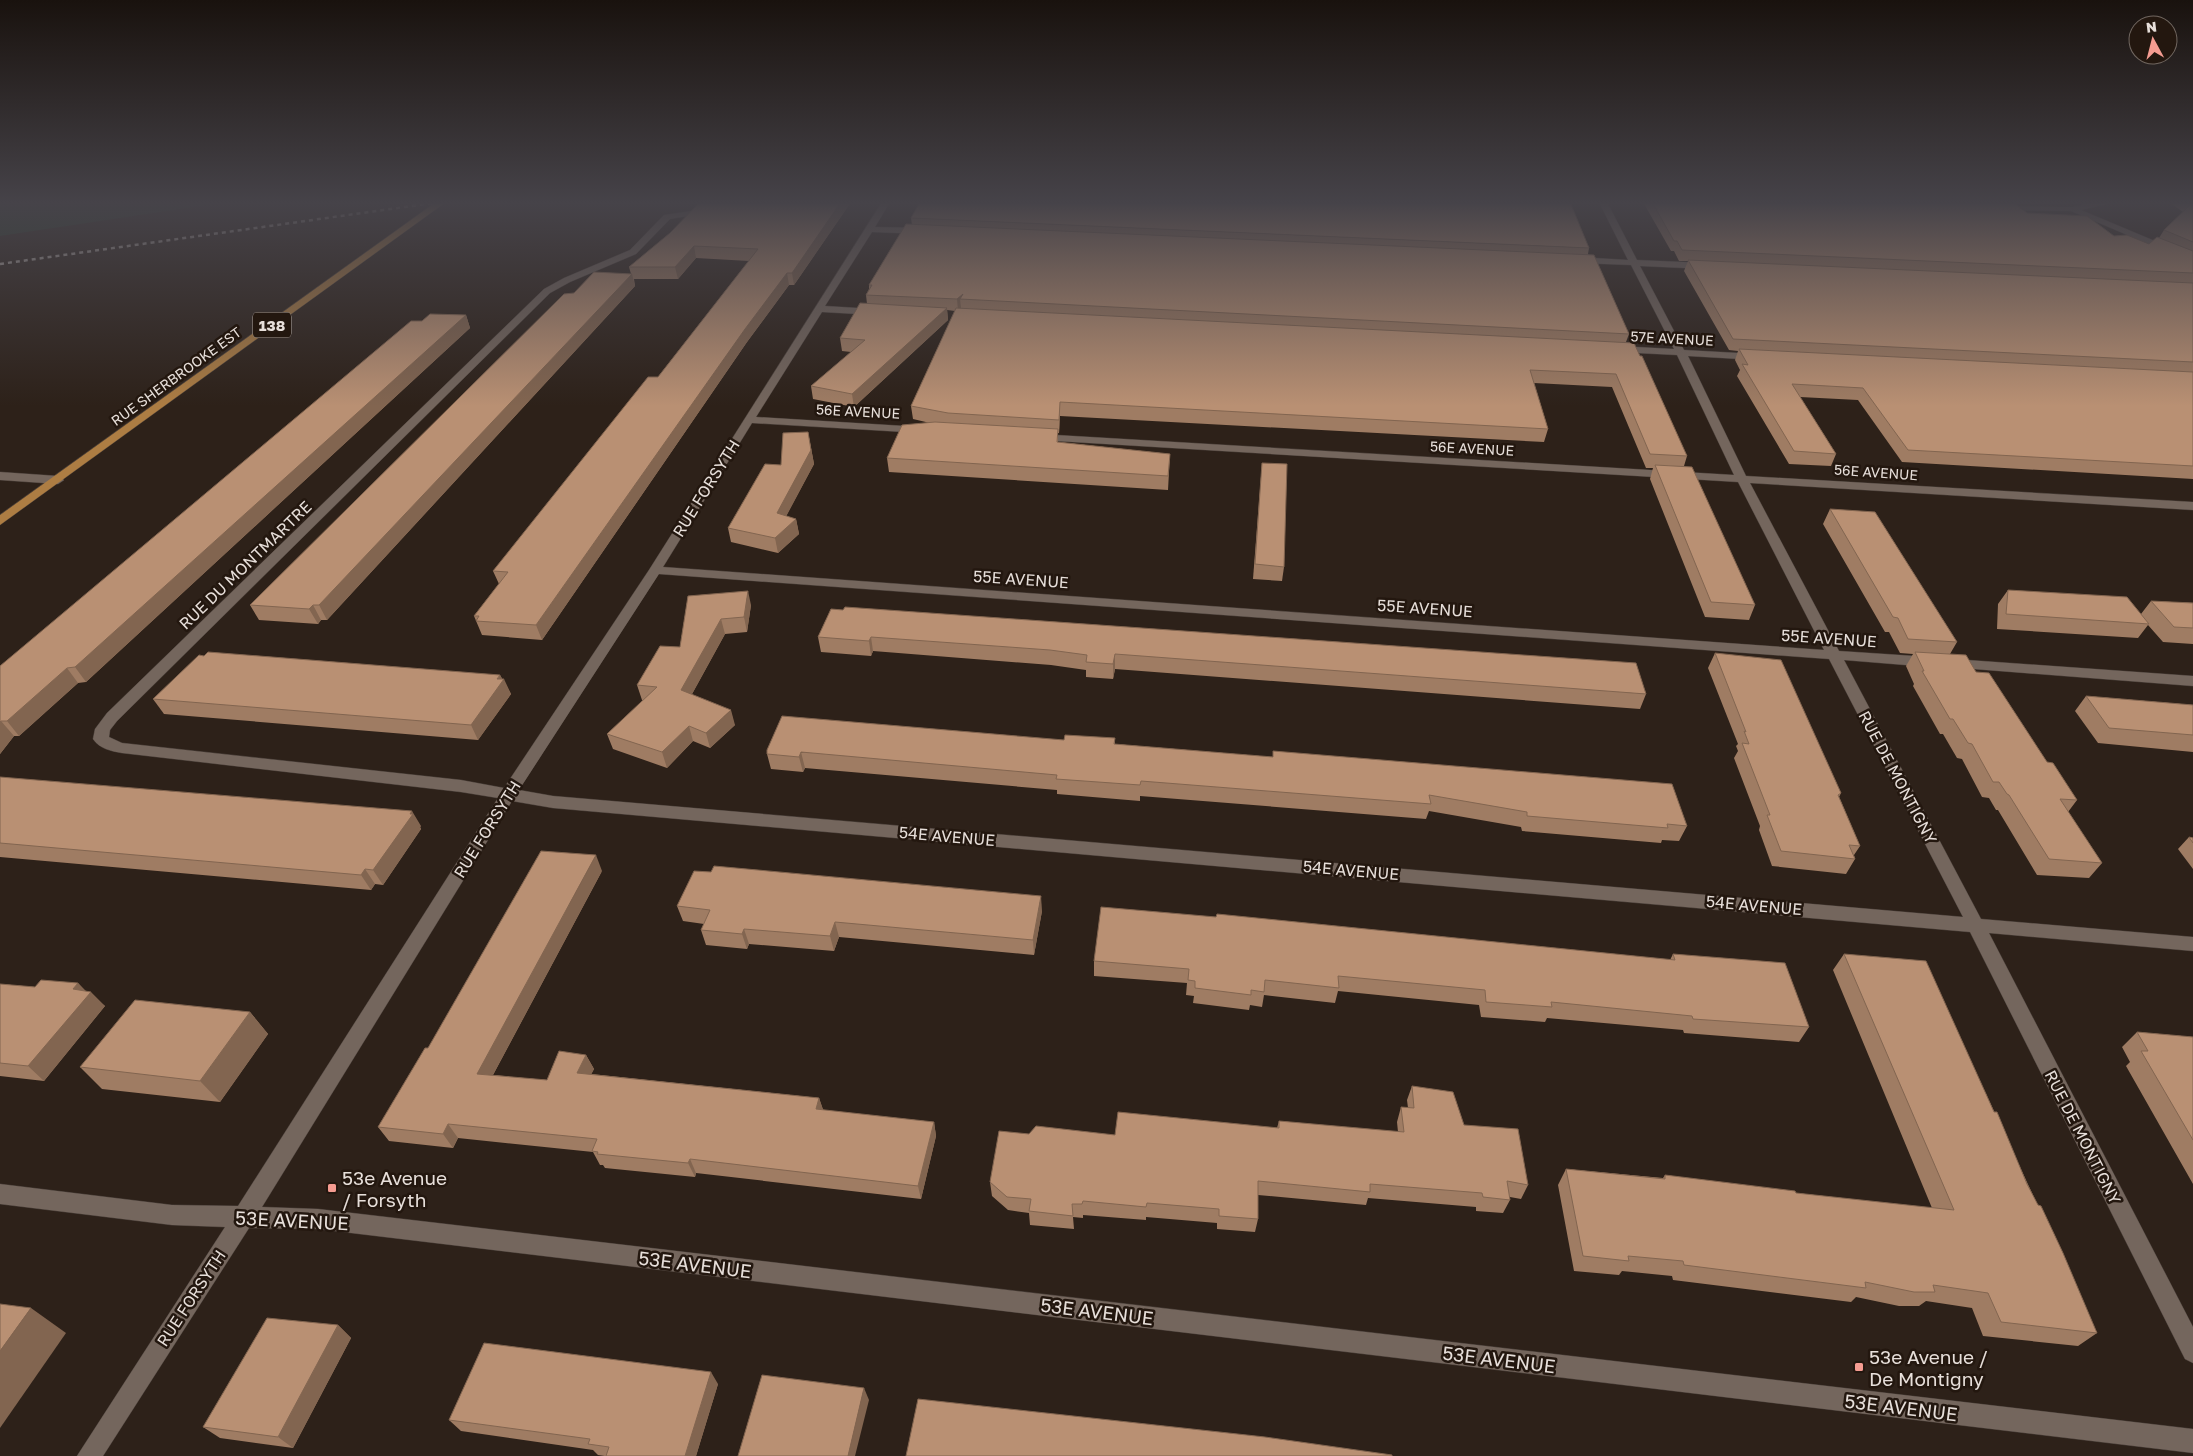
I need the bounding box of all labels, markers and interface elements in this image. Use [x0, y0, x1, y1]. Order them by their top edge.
north arrow [2128, 15, 2178, 65]
text: N [2145, 18, 2158, 36]
road number: 138 [253, 312, 291, 338]
street label: RUE SHERBROOKE EST [108, 323, 245, 429]
street label: 57E AVENUE [1630, 327, 1714, 349]
street label: 56E AVENUE [816, 400, 900, 422]
street label: RUE FORSYTH [668, 436, 744, 540]
street label: 56E AVENUE [1430, 437, 1514, 459]
street label: 56E AVENUE [1833, 461, 1919, 483]
street label: RUE DU MONTMARTRE [175, 497, 315, 633]
street label: 55E AVENUE [973, 566, 1069, 592]
street label: 55E AVENUE [1377, 595, 1473, 621]
street label: 55E AVENUE [1781, 625, 1877, 651]
street label: RUE DE MONTIGNY [1855, 707, 1942, 847]
street label: RUE FORSYTH [449, 777, 525, 881]
street label: 54E AVENUE [898, 822, 996, 850]
street label: 54E AVENUE [1302, 856, 1400, 884]
street label: 54E AVENUE [1705, 891, 1803, 919]
street label: RUE DE MONTIGNY [2041, 1067, 2126, 1208]
place label: 53e Avenue / Forsyth [342, 1166, 447, 1211]
marker: 53e Avenue / Forsyth [326, 1182, 338, 1194]
street label: 53E AVENUE [235, 1206, 349, 1234]
street label: RUE FORSYTH [152, 1246, 230, 1350]
street label: 53E AVENUE [637, 1246, 753, 1282]
street label: 53E AVENUE [1039, 1293, 1155, 1329]
street label: 53E AVENUE [1441, 1341, 1557, 1377]
place label: 53e Avenue / De Montigny [1869, 1345, 1988, 1390]
marker: 53e Avenue / De Montigny [1853, 1361, 1865, 1373]
street label: 53E AVENUE [1843, 1389, 1959, 1425]

